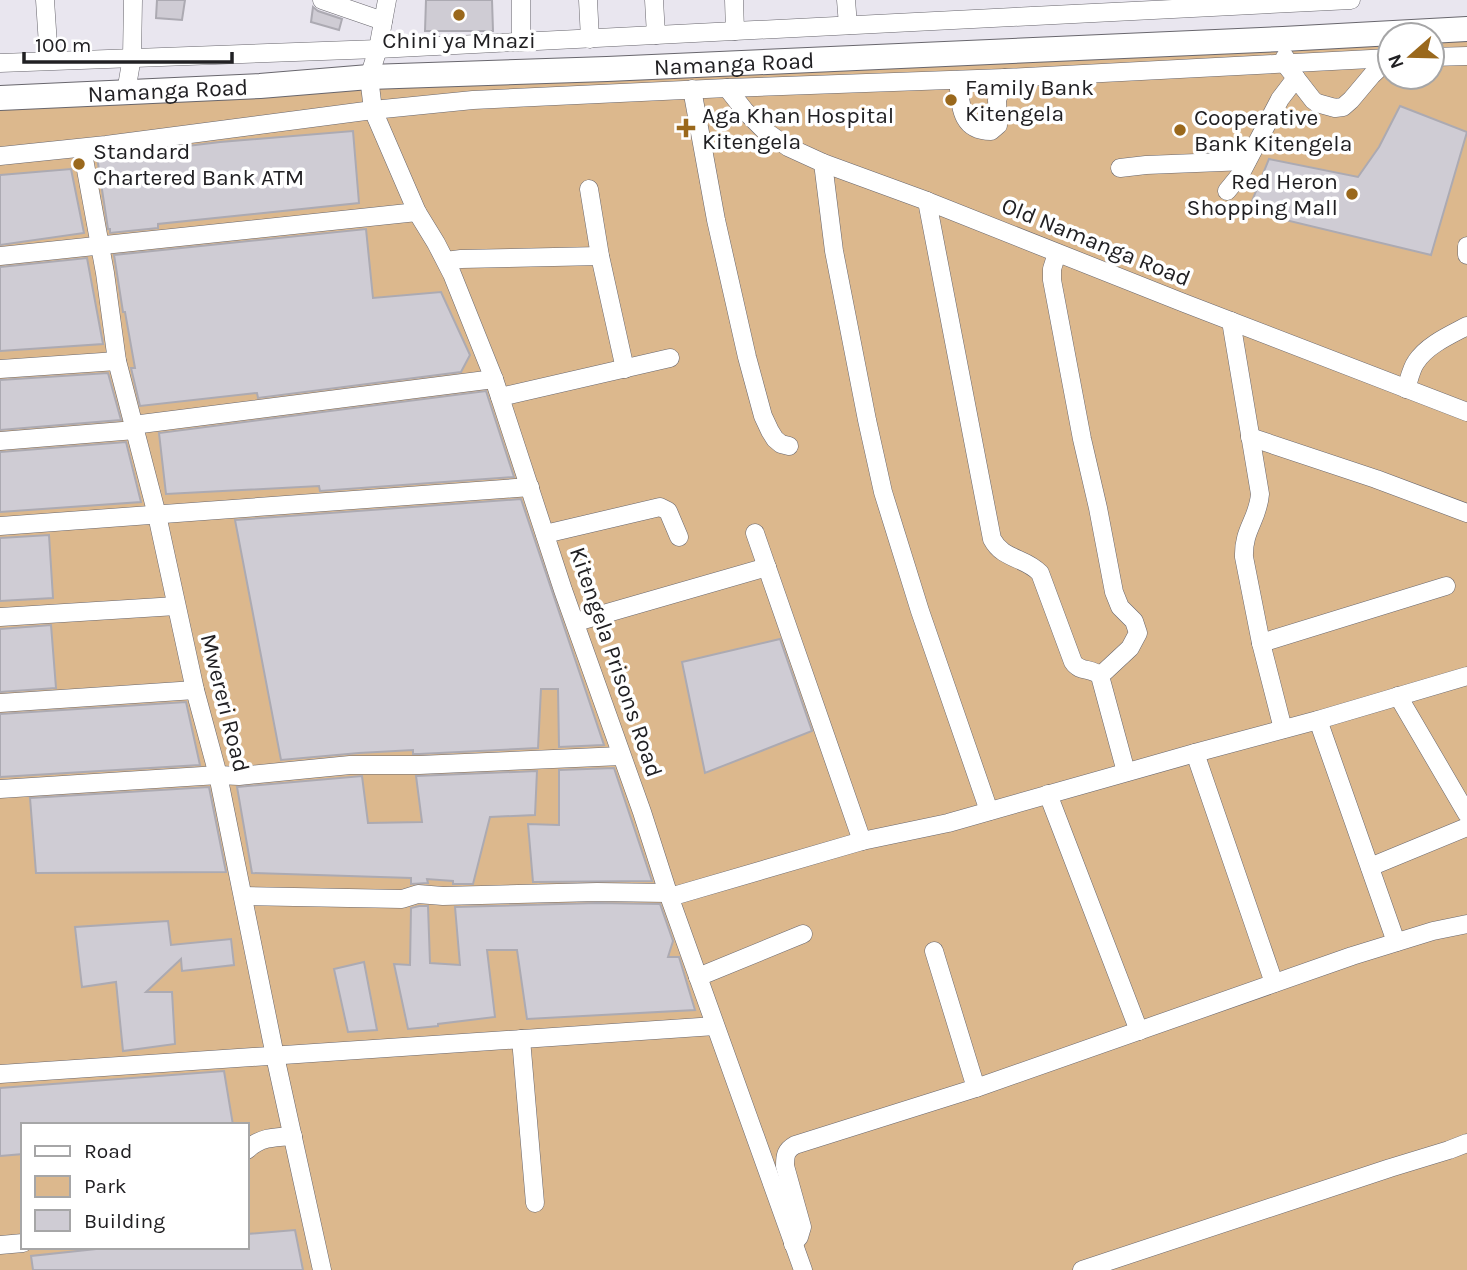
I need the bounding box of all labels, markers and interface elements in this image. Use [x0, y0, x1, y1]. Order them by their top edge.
marker: Chini ya Mnazi [451, 7, 467, 23]
scale bar [24, 21, 233, 65]
north arrow [1376, 21, 1446, 91]
place label: Chini ya Mnazi [382, 27, 536, 54]
text: 100 m [35, 33, 92, 57]
street label: Namanga Road [653, 46, 815, 80]
text: N [1383, 51, 1409, 72]
street label: Namanga Road [87, 73, 249, 107]
place label: Family Bank Kitengela [965, 74, 1094, 127]
marker: Family Bank Kitengela [943, 92, 959, 108]
place label: Aga Khan Hospital Kitengela [702, 102, 894, 155]
place label: Cooperative Bank Kitengela [1194, 104, 1352, 157]
marker: Aga Khan Hospital Kitengela [676, 118, 696, 138]
marker: Cooperative Bank Kitengela [1172, 122, 1188, 138]
place label: Standard Chartered Bank ATM [93, 138, 304, 191]
marker: Standard Chartered Bank ATM [71, 156, 87, 172]
place label: Red Heron Shopping Mall [1187, 168, 1338, 221]
marker: Red Heron Shopping Mall [1344, 186, 1360, 202]
street label: Old Namanga Road [998, 192, 1194, 292]
street label: Kitengela Prisons Road [564, 543, 668, 781]
street label: Mwereri Road [195, 631, 255, 775]
legend [21, 1123, 248, 1249]
text: Road [84, 1139, 132, 1163]
text: Park [84, 1174, 127, 1198]
text: Building [84, 1209, 165, 1233]

